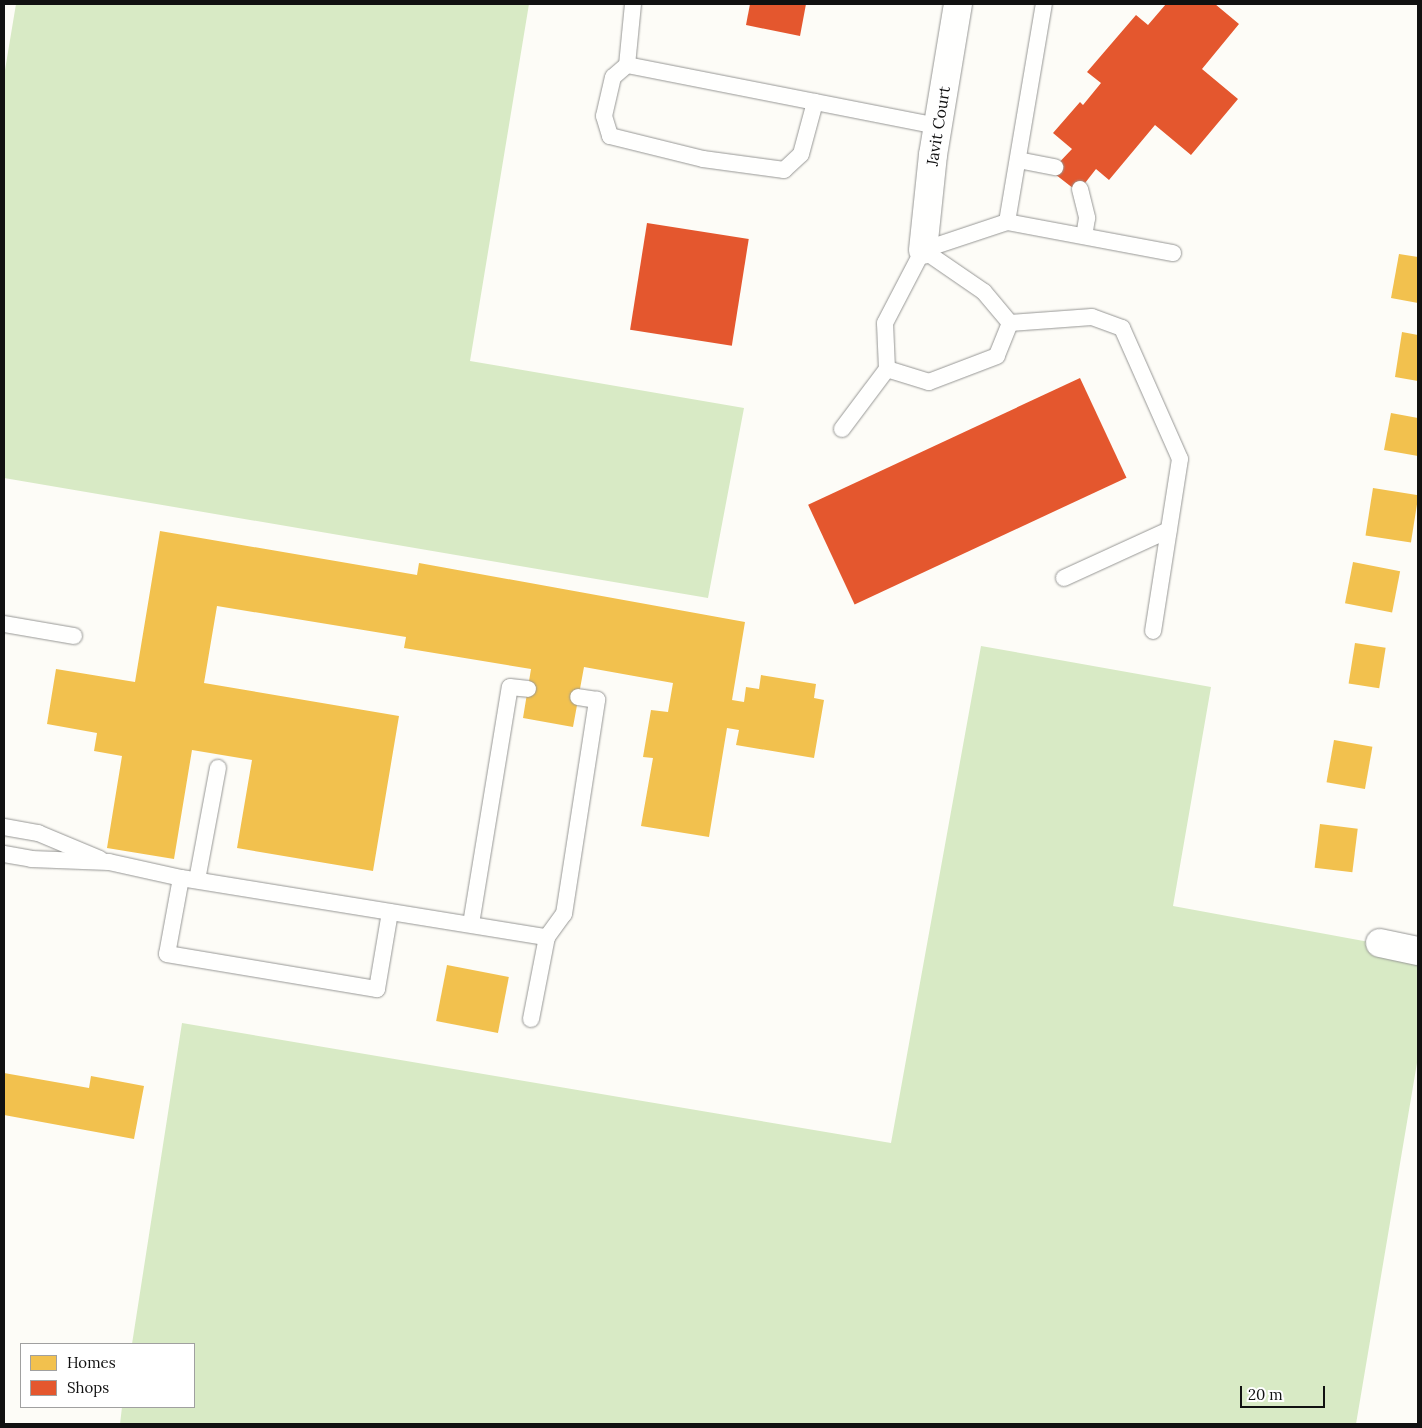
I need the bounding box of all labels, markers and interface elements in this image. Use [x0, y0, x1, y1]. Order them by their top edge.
street label: Javit Court [922, 85, 954, 167]
legend [20, 1343, 195, 1408]
text: Homes [67, 1353, 116, 1372]
scale bar [1242, 1376, 1327, 1408]
text: Shops [67, 1378, 109, 1397]
text: 20 m [1248, 1385, 1283, 1404]

